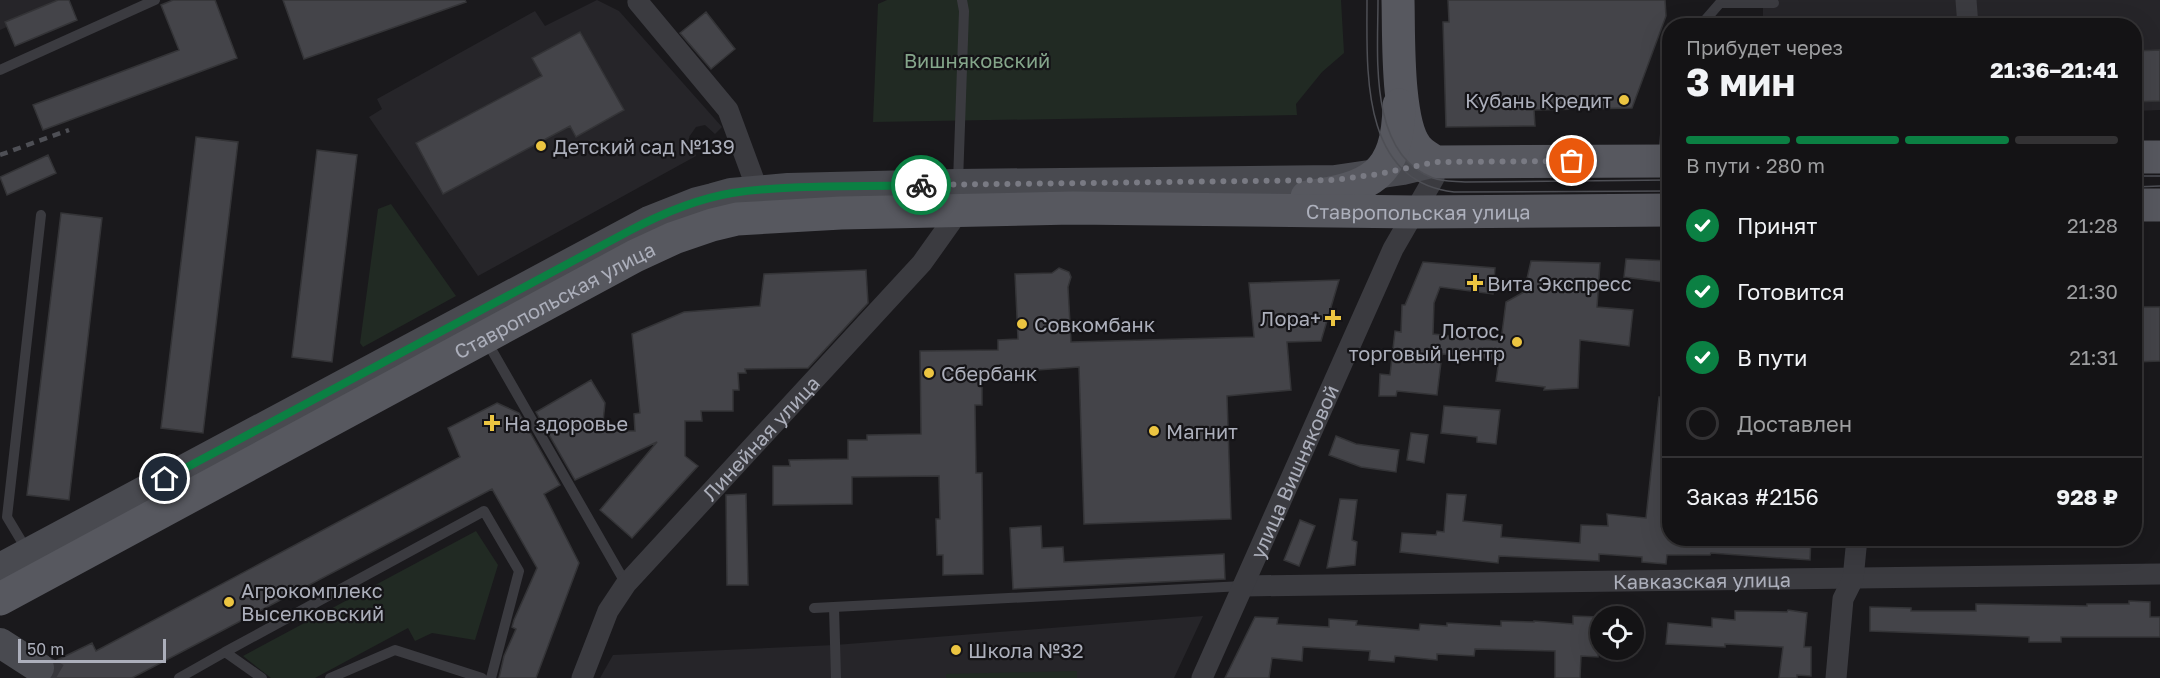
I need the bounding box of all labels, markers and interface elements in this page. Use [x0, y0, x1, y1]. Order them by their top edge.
text: Прибудет через [1686, 35, 1843, 59]
park label: Вишняковский [904, 48, 1050, 72]
text: 21:36–21:41 [1990, 56, 2118, 83]
text: 3 мин [1686, 58, 1795, 105]
place label: Кубань Кредит [1465, 88, 1612, 112]
marker: Кубань Кредит [1617, 93, 1631, 107]
place label: Детский сад №139 [553, 134, 735, 158]
pin [1546, 135, 1597, 186]
marker: Детский сад №139 [534, 139, 548, 153]
icon: bag [1555, 144, 1588, 177]
text: В пути · 280 m [1686, 153, 1825, 177]
courier [891, 155, 951, 215]
icon: bike [905, 169, 938, 202]
street label: Ставропольская улица [1306, 199, 1531, 224]
icon: check [1686, 209, 1719, 242]
text: Принят [1737, 212, 1817, 239]
text: 21:28 [2067, 213, 2118, 237]
street label: Ставропольская улица [450, 236, 659, 364]
place label: Вита Экспресс [1487, 271, 1632, 295]
icon: check [1686, 275, 1719, 308]
marker: Вита Экспресс [1468, 276, 1482, 290]
text: Готовится [1737, 278, 1845, 305]
text: 21:30 [2067, 279, 2118, 303]
place label: Лора+ [1260, 306, 1321, 330]
marker: Лора+ [1326, 311, 1340, 325]
place label: Совкомбанк [1034, 312, 1155, 336]
marker: Совкомбанк [1015, 317, 1029, 331]
place label: Лотос, торговый центр [1349, 318, 1505, 365]
marker: Лотос, торговый центр [1510, 335, 1524, 349]
icon: check [1686, 341, 1719, 374]
text: В пути [1737, 344, 1807, 371]
text: 21:31 [2069, 345, 2118, 369]
place label: Сбербанк [941, 361, 1037, 385]
marker: Сбербанк [922, 366, 936, 380]
street label: Линейная улица [697, 371, 824, 505]
street label: улица Вишняковой [1245, 381, 1343, 562]
text: Доставлен [1737, 410, 1852, 437]
place label: На здоровье [504, 411, 628, 435]
marker: На здоровье [485, 416, 499, 430]
place label: Магнит [1166, 419, 1238, 443]
marker: Магнит [1147, 424, 1161, 438]
pin [139, 453, 190, 504]
icon: home [148, 462, 181, 495]
text: Заказ #2156 [1686, 483, 1819, 510]
text: 928 ₽ [2056, 483, 2118, 510]
street label: Кавказская улица [1613, 567, 1791, 593]
place label: Агрокомплекс Выселковский [241, 578, 384, 625]
marker: Агрокомплекс Выселковский [222, 595, 236, 609]
map controls [1590, 606, 1644, 660]
button: locate [1590, 606, 1644, 660]
scale bar [18, 636, 166, 664]
place label: Школа №32 [968, 638, 1084, 662]
text: 50 m [27, 639, 64, 659]
marker: Школа №32 [949, 643, 963, 657]

